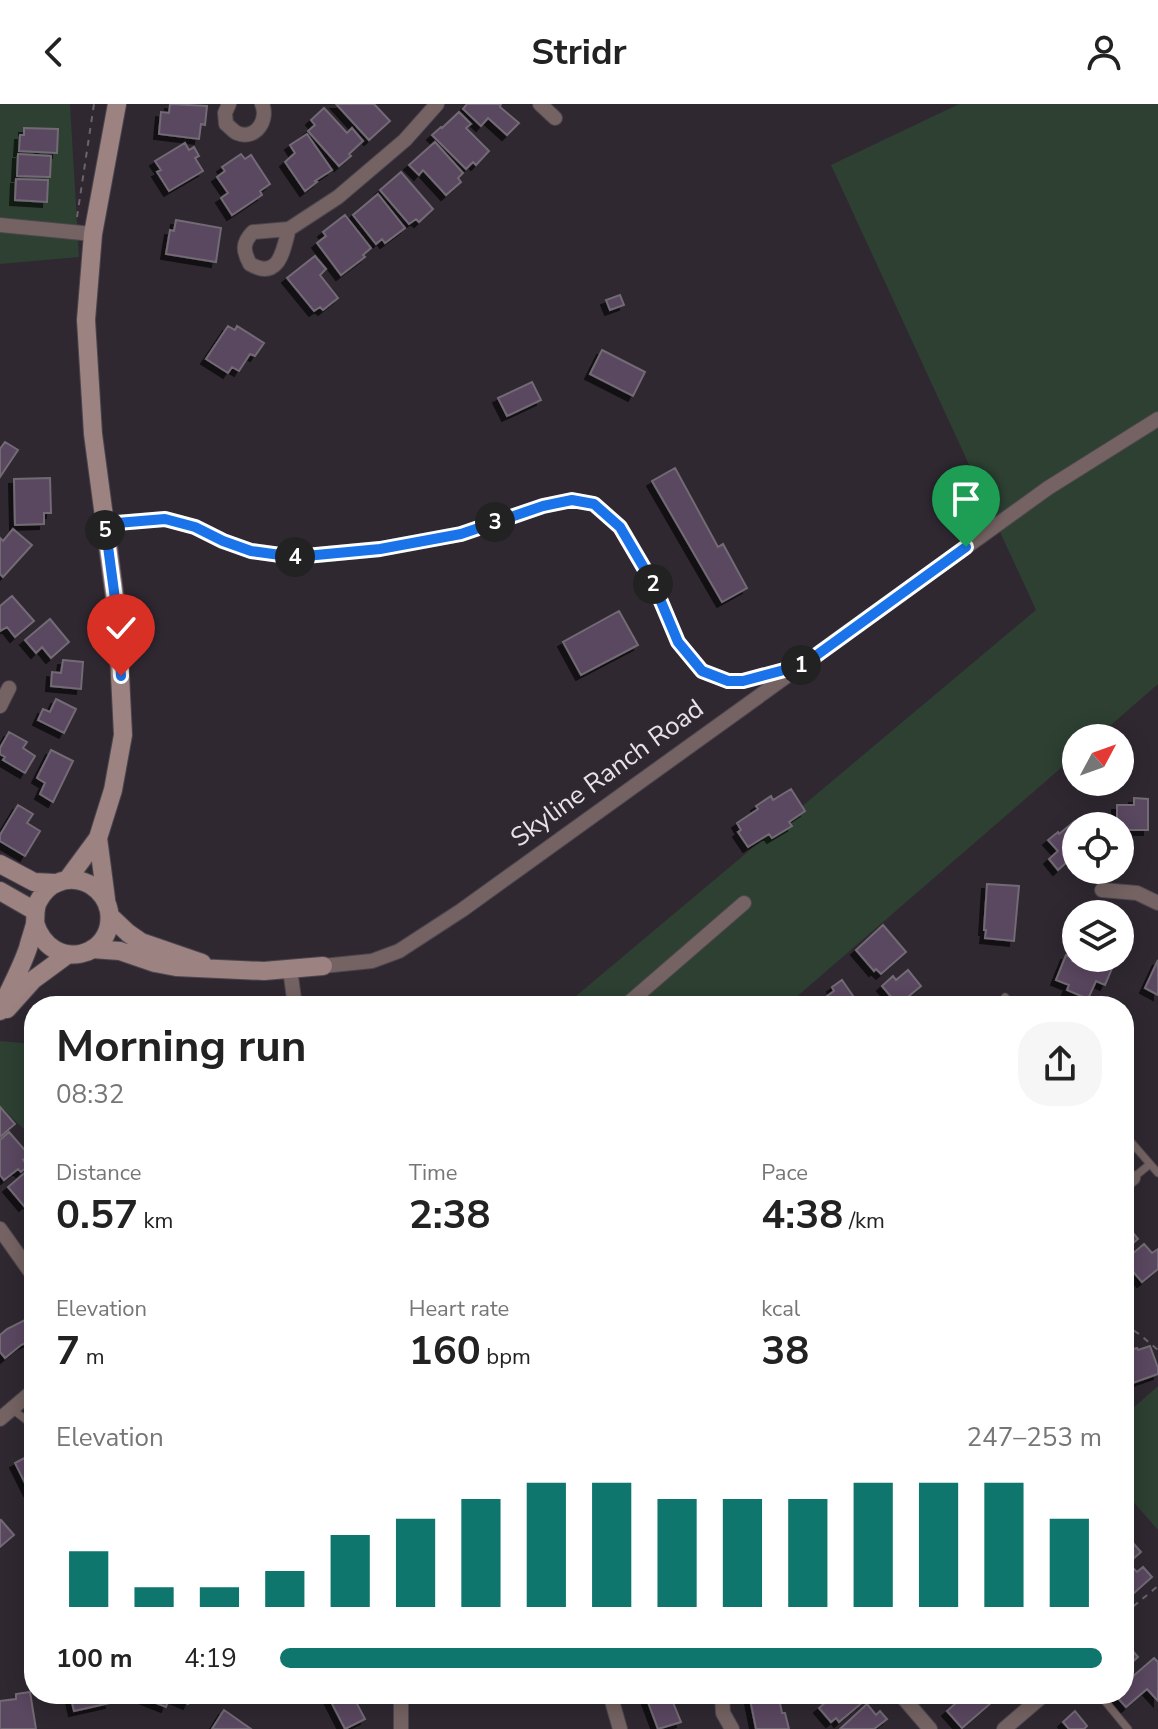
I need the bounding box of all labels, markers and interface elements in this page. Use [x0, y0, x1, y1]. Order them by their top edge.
text: Stridr [531, 28, 627, 77]
icon: back [32, 30, 76, 74]
icon: person [1082, 30, 1126, 74]
pin [932, 465, 1000, 547]
icon: arrive [944, 477, 988, 521]
pin: 3 [475, 502, 515, 542]
text: 3 [488, 507, 502, 537]
pin: 5 [85, 510, 125, 550]
text: 5 [98, 515, 112, 545]
pin: 4 [275, 537, 315, 577]
text: 4 [288, 542, 302, 572]
pin: 2 [633, 564, 673, 604]
text: 2 [646, 569, 660, 599]
pin [87, 594, 155, 676]
icon: check [99, 606, 143, 650]
pin: 1 [781, 645, 821, 685]
text: 1 [794, 650, 808, 680]
street label: Skyline Ranch Road [503, 691, 711, 855]
north arrow [1062, 724, 1134, 796]
map controls [1062, 724, 1134, 972]
button: locate [1062, 812, 1134, 884]
button: layers [1062, 900, 1134, 972]
text: Morning run [56, 1017, 306, 1077]
button: share [1018, 1022, 1102, 1106]
text: 08:32 [56, 1077, 124, 1112]
text: Distance [56, 1158, 141, 1188]
text: Time [409, 1158, 458, 1188]
text: Pace [761, 1158, 808, 1188]
text: 0.57 [56, 1188, 138, 1242]
text: 2:38 [409, 1188, 491, 1242]
text: 4:38 [761, 1188, 843, 1242]
text: km [138, 1206, 173, 1236]
text: /km [843, 1206, 885, 1236]
text: Elevation [56, 1294, 147, 1324]
text: Heart rate [409, 1294, 509, 1324]
text: kcal [761, 1294, 800, 1324]
text: 7 [56, 1324, 80, 1378]
text: 160 [409, 1324, 481, 1378]
text: 38 [761, 1324, 809, 1378]
text: m [80, 1342, 105, 1372]
text: bpm [481, 1342, 531, 1372]
text: Elevation [56, 1420, 164, 1455]
text: 247–253 m [966, 1420, 1102, 1455]
text: 100 m [56, 1641, 133, 1676]
text: 4:19 [184, 1641, 237, 1676]

